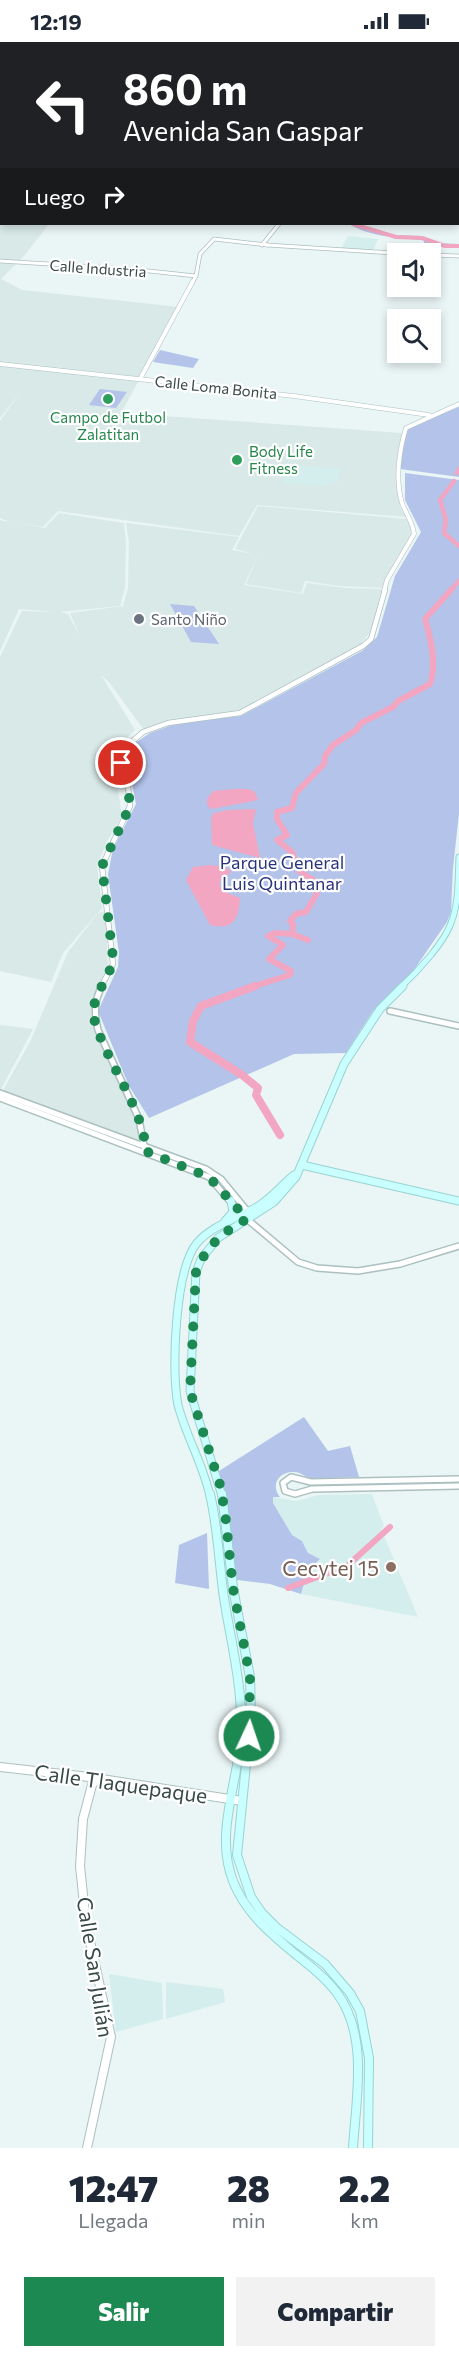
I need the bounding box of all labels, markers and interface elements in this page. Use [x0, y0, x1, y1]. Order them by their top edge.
text: 12:19 [30, 8, 82, 35]
text: 860 m [123, 62, 247, 114]
icon: left [24, 66, 102, 144]
text: Avenida San Gaspar [123, 114, 363, 147]
icon: right [97, 180, 130, 213]
text: Luego [24, 183, 85, 210]
map controls [387, 243, 441, 363]
button: sound [387, 243, 441, 297]
street label: Calle Industria [49, 256, 147, 280]
button: search [387, 309, 441, 363]
street label: Calle Loma Bonita [154, 372, 278, 402]
marker: Campo de Futbol Zalatitan [101, 392, 115, 406]
place label: Campo de Futbol Zalatitan [50, 408, 166, 443]
place label: Body Life Fitness [249, 442, 313, 477]
marker: Body Life Fitness [230, 453, 244, 467]
place label: Santo Niño [151, 610, 227, 628]
marker: Santo Niño [132, 612, 146, 626]
pin [95, 737, 146, 788]
icon: arrive [104, 746, 137, 779]
park label: Parque General Luis Quintanar [220, 851, 344, 894]
place label: Cecytej 15 [282, 1555, 379, 1580]
marker: Cecytej 15 [384, 1560, 398, 1574]
position arrow [217, 1704, 281, 1768]
street label: Calle Tlaquepaque [33, 1758, 209, 1808]
street label: Calle San Julián [73, 1895, 119, 2039]
text: 12:47 [69, 2165, 158, 2209]
text: 28 [227, 2165, 270, 2209]
text: 2.2 [339, 2165, 390, 2209]
text: Llegada [78, 2208, 149, 2232]
text: min [231, 2208, 265, 2232]
text: km [350, 2208, 379, 2232]
button: Salir [24, 2277, 224, 2346]
button: Compartir [236, 2277, 435, 2346]

